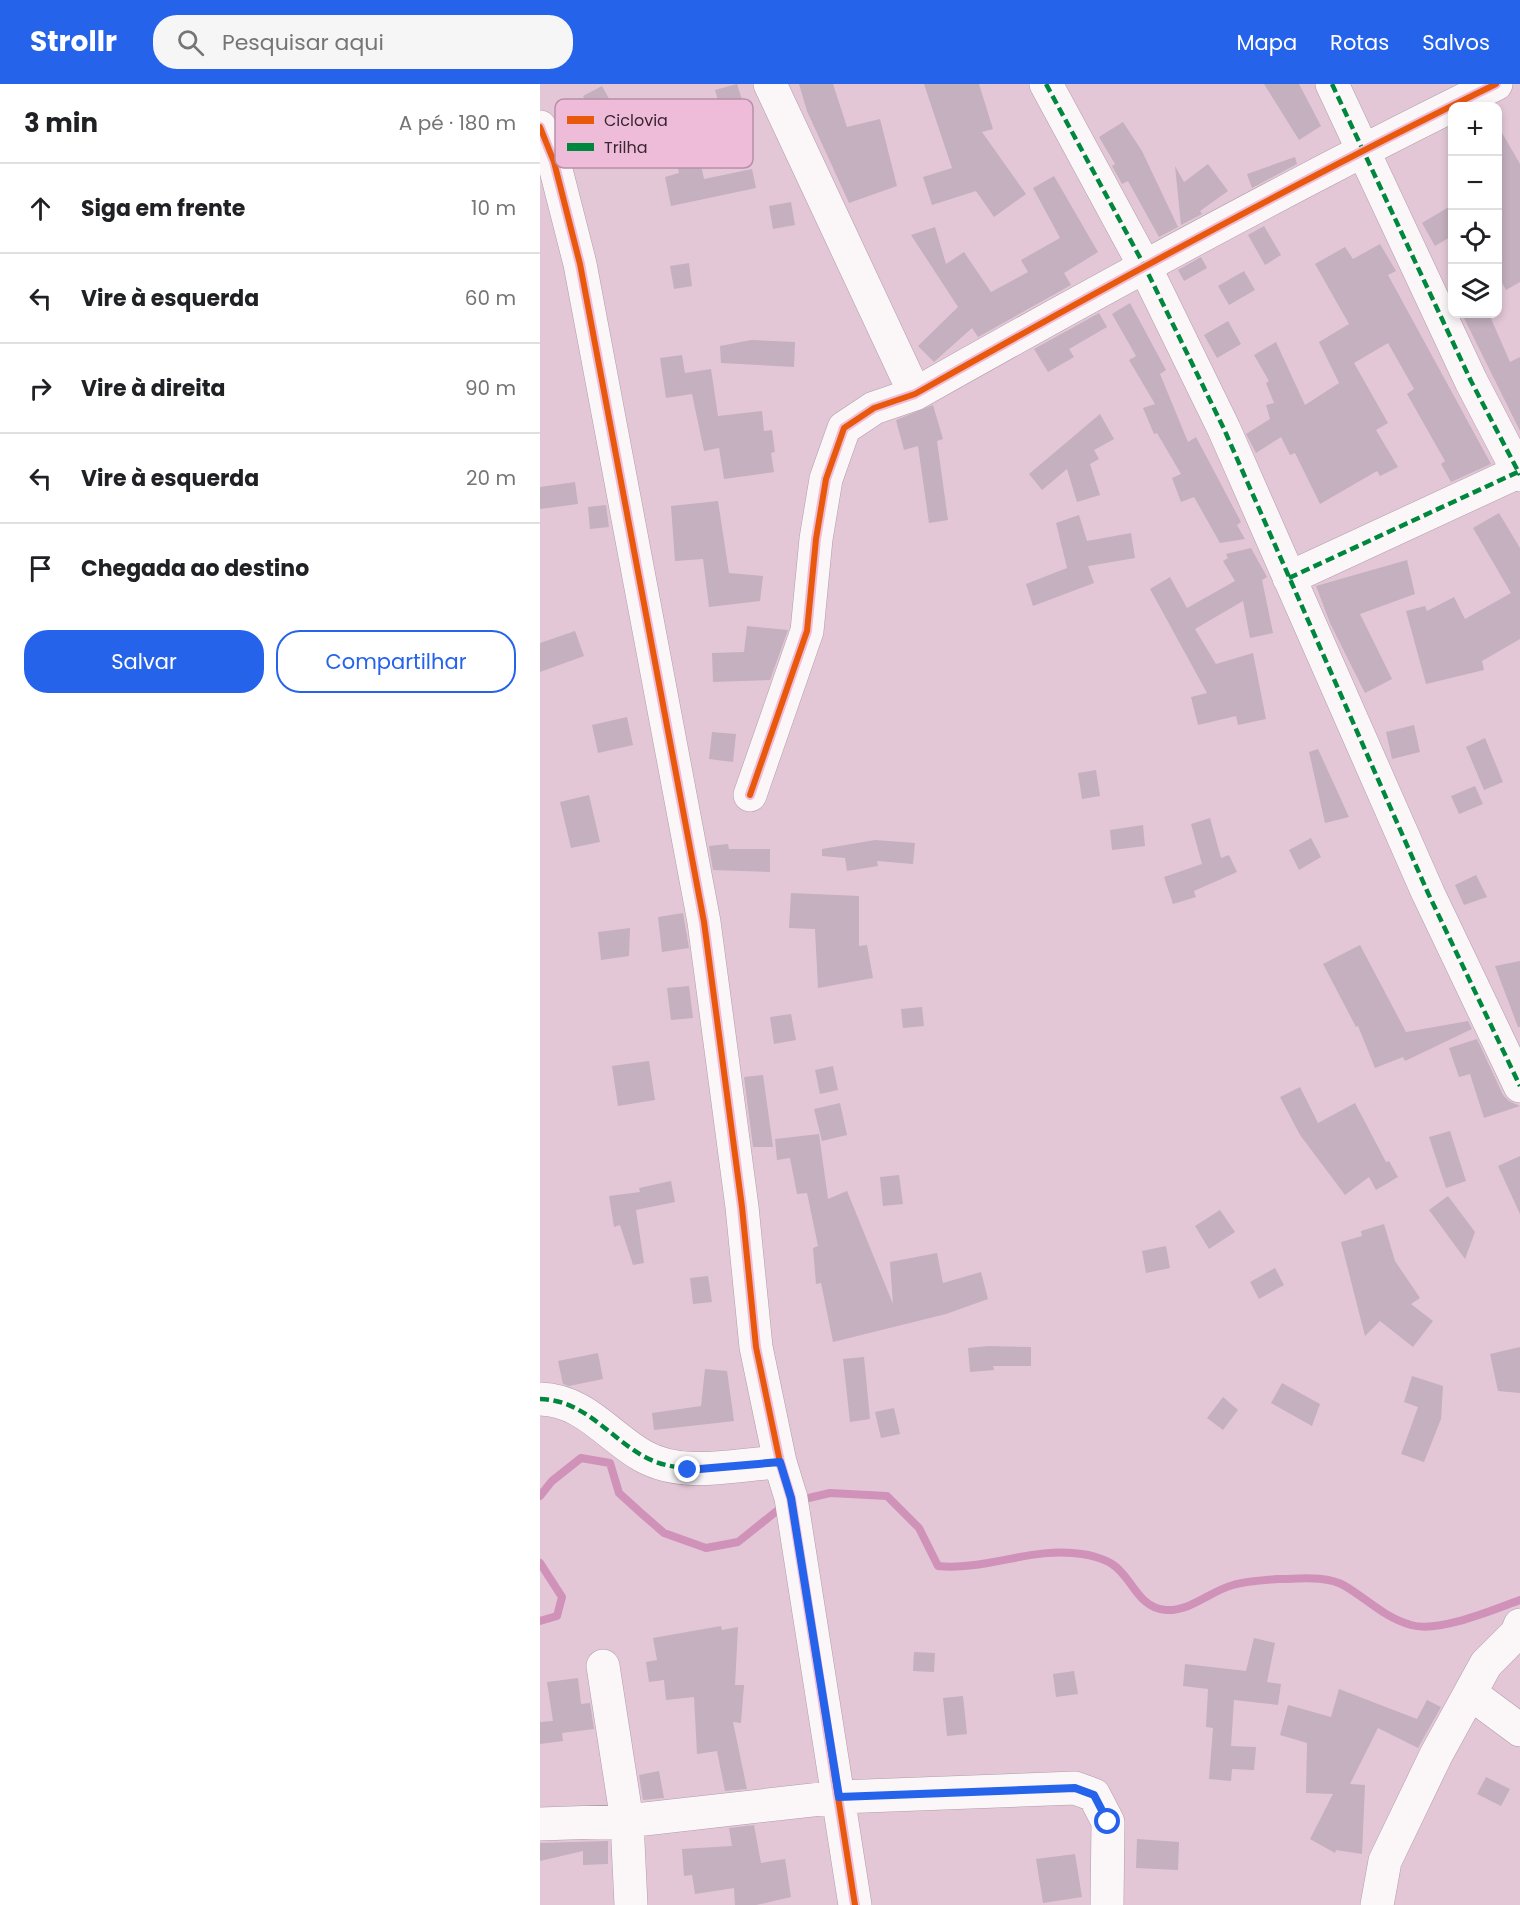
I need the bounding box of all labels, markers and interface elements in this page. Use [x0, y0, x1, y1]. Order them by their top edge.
search box [153, 15, 573, 69]
text: Strollr [30, 22, 117, 61]
icon: search [174, 26, 207, 59]
text: Pesquisar aqui [222, 27, 384, 58]
text: Mapa [1236, 28, 1297, 57]
text: Rotas [1330, 28, 1389, 57]
text: Salvos [1422, 28, 1490, 57]
legend [555, 99, 753, 168]
map controls [1448, 102, 1502, 318]
button: + [1448, 102, 1502, 156]
text: 3 min [24, 105, 98, 141]
text: A pé · 180 m [399, 109, 516, 137]
text: Ciclovia [604, 109, 668, 132]
text: Trilha [604, 136, 648, 159]
button: − [1448, 156, 1502, 210]
icon: ahead [24, 192, 57, 225]
text: Siga em frente [81, 193, 245, 224]
text: 10 m [471, 194, 516, 222]
button: locate [1448, 210, 1502, 264]
button: layers [1448, 264, 1502, 318]
icon: left [24, 282, 57, 315]
text: Vire à esquerda [81, 283, 259, 314]
text: 60 m [465, 284, 516, 312]
icon: right [24, 372, 57, 405]
text: Vire à direita [81, 373, 226, 404]
text: 90 m [465, 374, 516, 402]
icon: left [24, 462, 57, 495]
text: Vire à esquerda [81, 463, 259, 494]
text: 20 m [466, 464, 516, 492]
icon: arrive [24, 552, 57, 585]
text: Chegada ao destino [81, 553, 309, 584]
button: Salvar [24, 630, 264, 693]
button: Compartilhar [276, 630, 516, 693]
route end [674, 1456, 700, 1482]
route start [1094, 1808, 1120, 1834]

